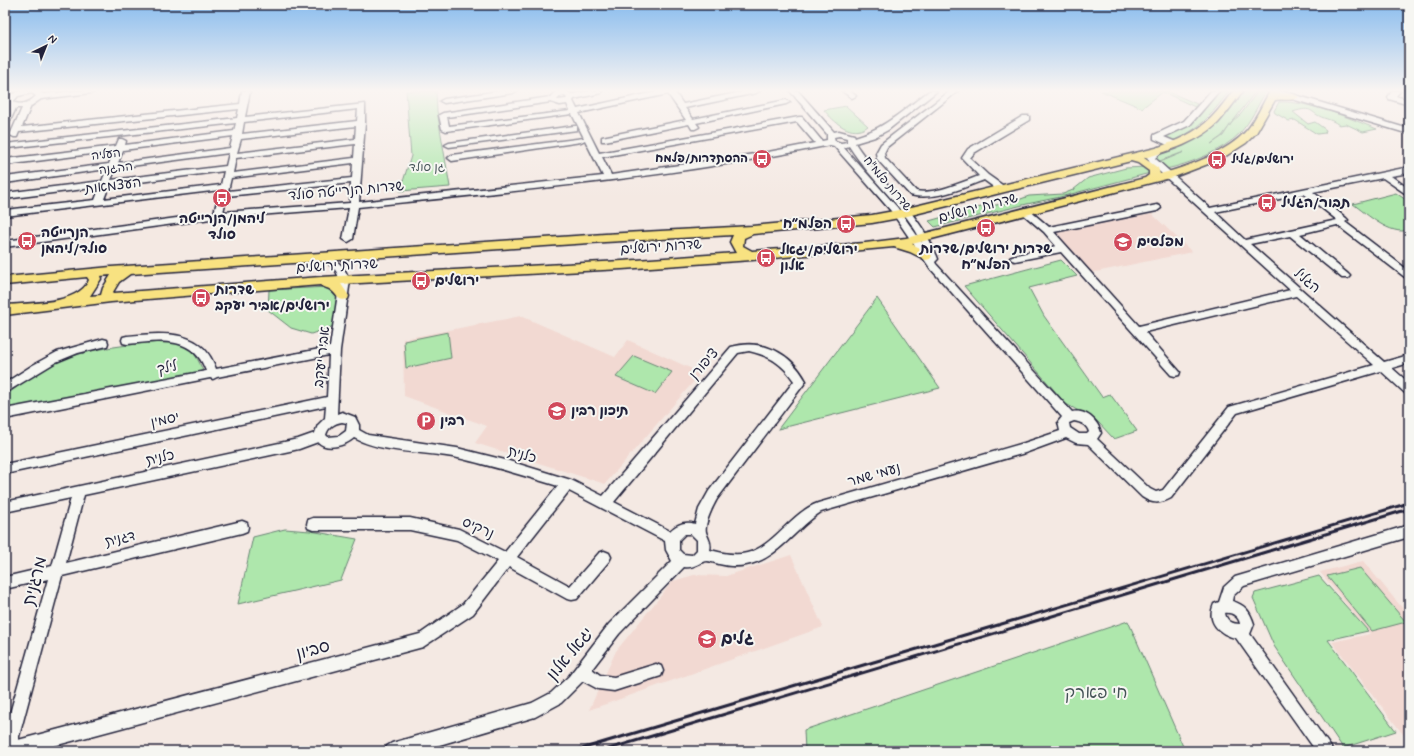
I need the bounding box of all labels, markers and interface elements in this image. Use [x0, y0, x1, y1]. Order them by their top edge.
north arrow [26, 26, 66, 66]
text: N [45, 32, 60, 47]
street label: העליה [90, 145, 122, 165]
bus stop icon: ההסתדרות/פלמח [751, 148, 773, 170]
bus stop icon: ירושלים/גליל [1206, 149, 1228, 171]
place label: ההסתדרות/פלמח [655, 151, 748, 167]
place label: ירושלים/גליל [1231, 152, 1294, 168]
street label: שדרות פלמ"ח [859, 153, 915, 215]
street label: ההגנה [98, 159, 134, 179]
park label: גן סולד [409, 160, 446, 176]
street label: העצמאות [83, 174, 142, 199]
street label: שדרות הנרייטה סולד [287, 177, 405, 205]
bus stop icon: ליהמן/הנרייטה סולד [211, 187, 233, 209]
street label: שדרות ירושלים [936, 189, 1020, 227]
bus stop icon: תבור/הגליל [1256, 192, 1278, 214]
place label: תבור/הגליל [1281, 194, 1350, 212]
place label: ליהמן/הנרייטה סולד [179, 210, 266, 244]
bus stop icon: הפלמ״ח [835, 213, 857, 235]
place label: הפלמ״ח [783, 215, 832, 233]
bus stop icon: שדרות ירושלים/שדרות הפלמ״ח [975, 217, 997, 239]
place label: הנרייטה סולד/ליהמן [41, 224, 107, 258]
bus stop icon: הנרייטה סולד/ליהמן [16, 230, 38, 252]
school or university icon: מפלסים [1112, 231, 1134, 253]
place label: מפלסים [1137, 233, 1184, 251]
street label: שדרות ירושלים [619, 235, 703, 259]
place label: שדרות ירושלים/שדרות הפלמ״ח [918, 240, 1052, 274]
place label: ירושלים/יגאל אלון [780, 241, 858, 275]
bus stop icon: ירושלים/יגאל אלון [755, 247, 777, 269]
street label: שדרות ירושלים [296, 255, 379, 277]
street label: הגליל [1290, 265, 1324, 297]
bus stop icon: ירושלים [410, 270, 432, 292]
place label: ירושלים [435, 272, 479, 290]
place label: שדרות ירושלים/אביר יעקב [213, 281, 330, 315]
bus stop icon: שדרות ירושלים/אביר יעקב [190, 287, 212, 309]
street label: אביר יעקב [310, 325, 334, 389]
street label: ציפורן [685, 345, 723, 383]
street label: לילך [155, 357, 180, 379]
school or university icon: תיכון רבין [546, 400, 568, 422]
place label: תיכון רבין [571, 402, 629, 420]
street label: יסמין [149, 408, 181, 432]
parking icon: רבין [415, 410, 437, 432]
place label: רבין [440, 412, 465, 430]
street label: כלנית [506, 442, 538, 468]
street label: כלנית [144, 446, 176, 470]
street label: נעמי שמר [845, 459, 903, 491]
street label: נרקיס [459, 513, 497, 543]
street label: דגנית [103, 527, 137, 551]
street label: מרגנית [18, 554, 52, 608]
street label: יגאל אלון [541, 623, 599, 685]
school or university icon: גלים [696, 628, 718, 650]
place label: גלים [721, 628, 754, 650]
street label: סביון [294, 635, 332, 665]
park label: חי פארק [1065, 682, 1127, 704]

